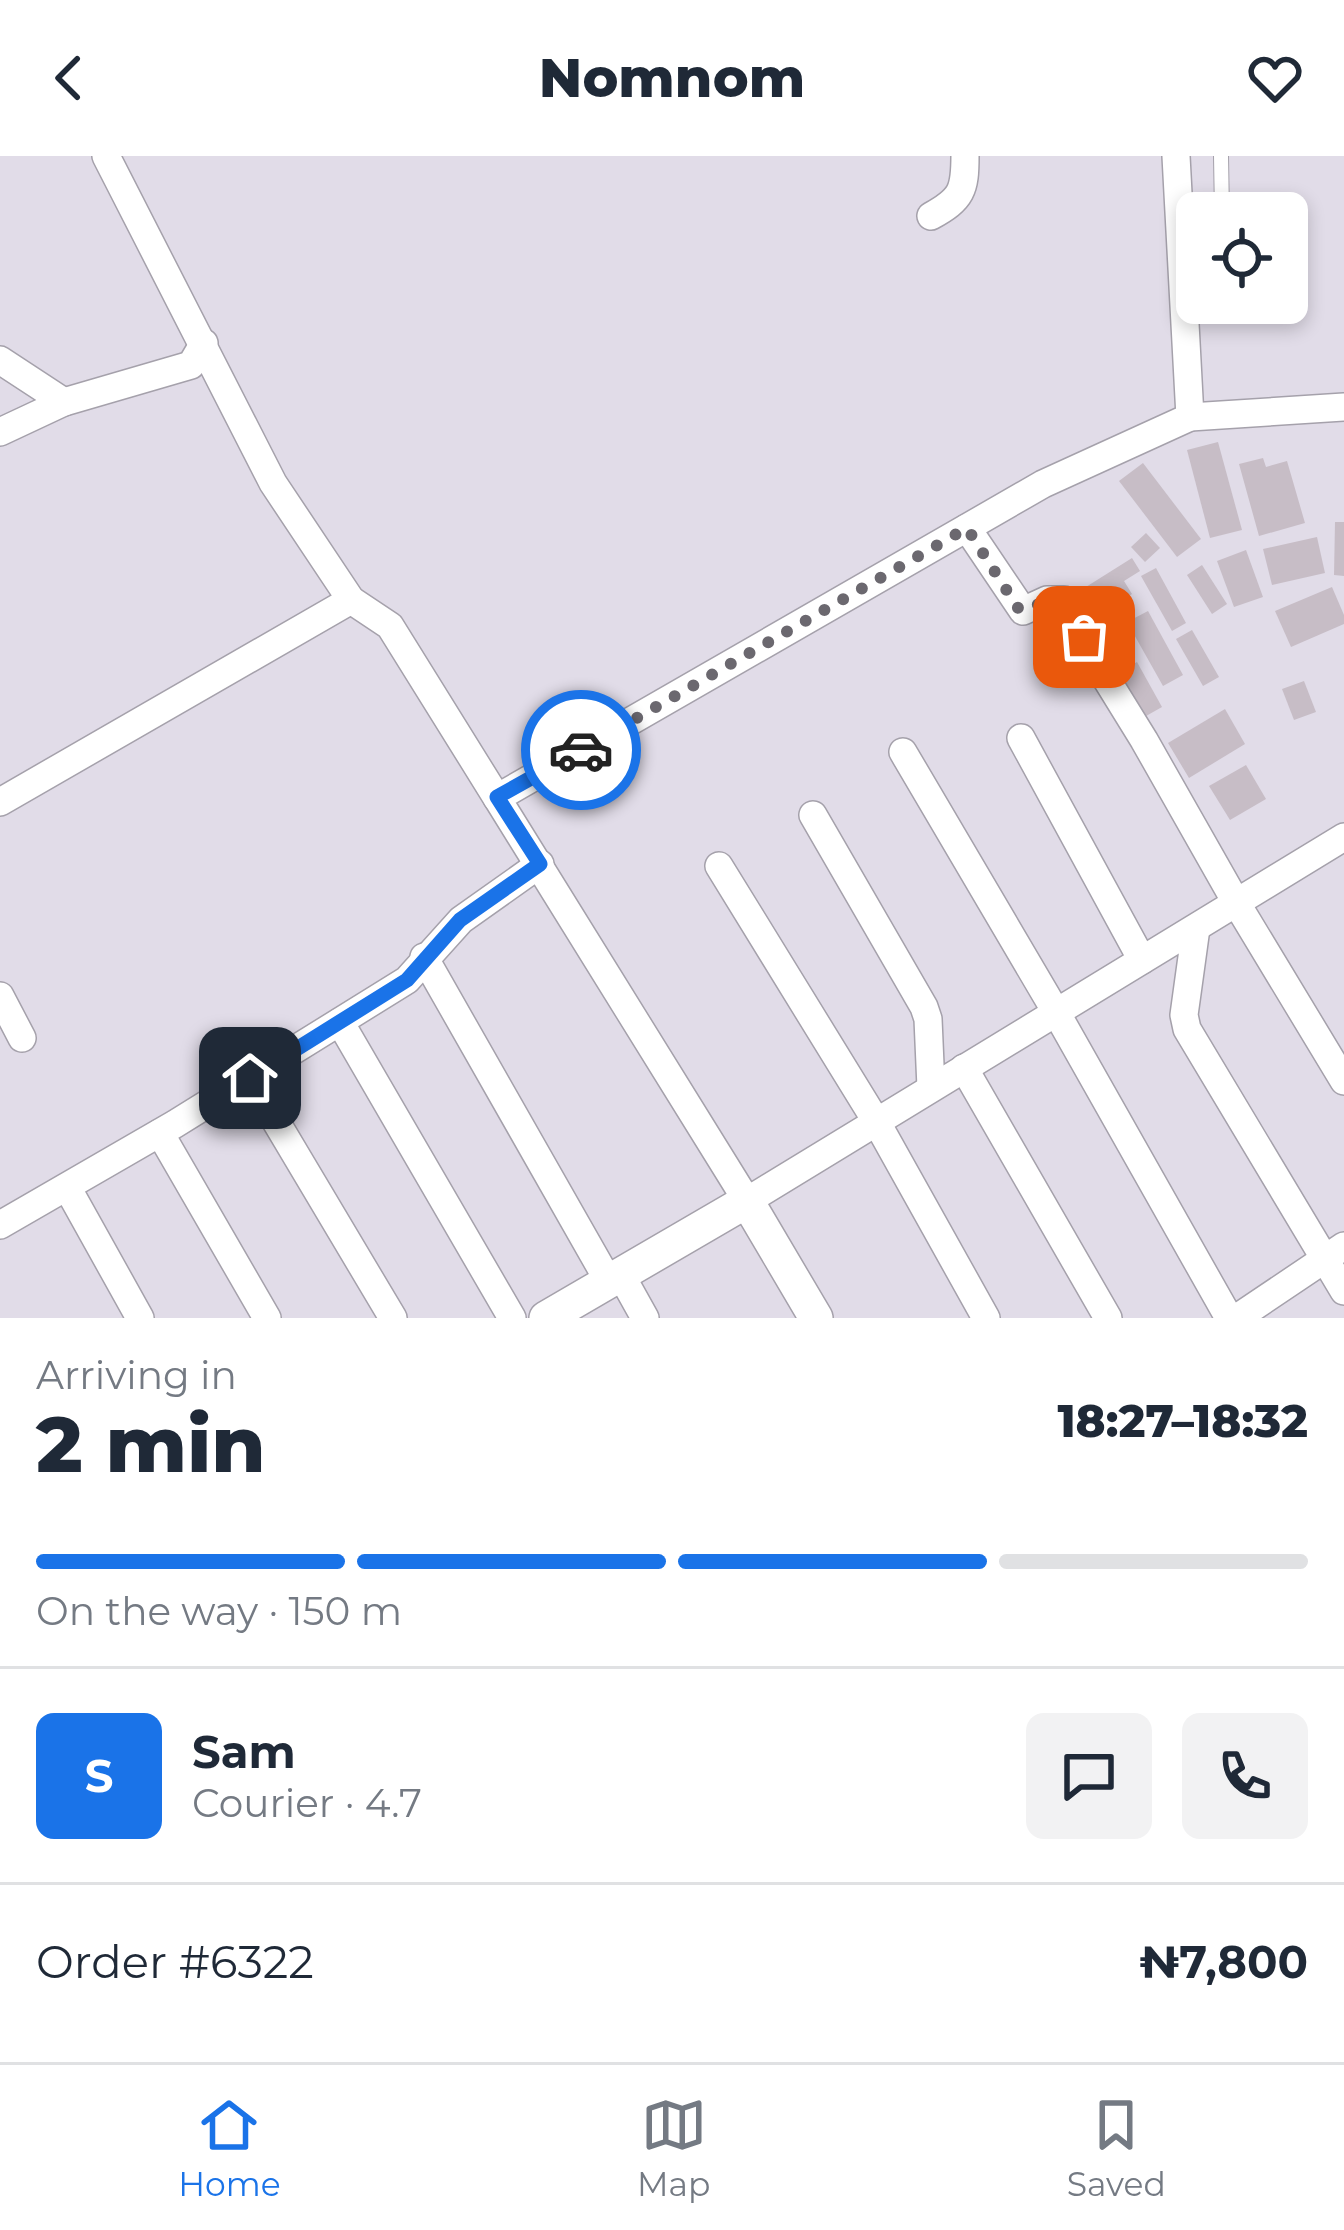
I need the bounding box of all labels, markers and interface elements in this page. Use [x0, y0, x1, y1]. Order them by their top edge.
icon: back [36, 45, 102, 111]
text: Nomnom [539, 45, 805, 111]
icon: heart [1242, 45, 1308, 111]
map controls [1176, 192, 1308, 324]
button: locate [1176, 192, 1308, 324]
pin [1033, 586, 1135, 688]
icon: bag [1051, 604, 1117, 670]
courier [521, 690, 641, 810]
icon: car [548, 717, 614, 783]
pin [199, 1027, 301, 1129]
icon: home [217, 1045, 283, 1111]
text: Arriving in [36, 1351, 237, 1399]
text: 18:27–18:32 [1057, 1393, 1308, 1448]
text: 2 min [36, 1396, 266, 1492]
text: On the way · 150 m [36, 1587, 402, 1635]
button: chat [1026, 1713, 1152, 1839]
button: phone [1182, 1713, 1308, 1839]
text: Sam [192, 1724, 296, 1779]
text: S [85, 1748, 113, 1803]
text: Courier · 4.7 [192, 1779, 422, 1827]
text: Order #6322 [36, 1934, 314, 1989]
text: ₦7,800 [1139, 1934, 1308, 1989]
tab: Home [178, 2092, 281, 2204]
tab: Map [637, 2092, 710, 2204]
tab: Saved [1067, 2092, 1166, 2204]

